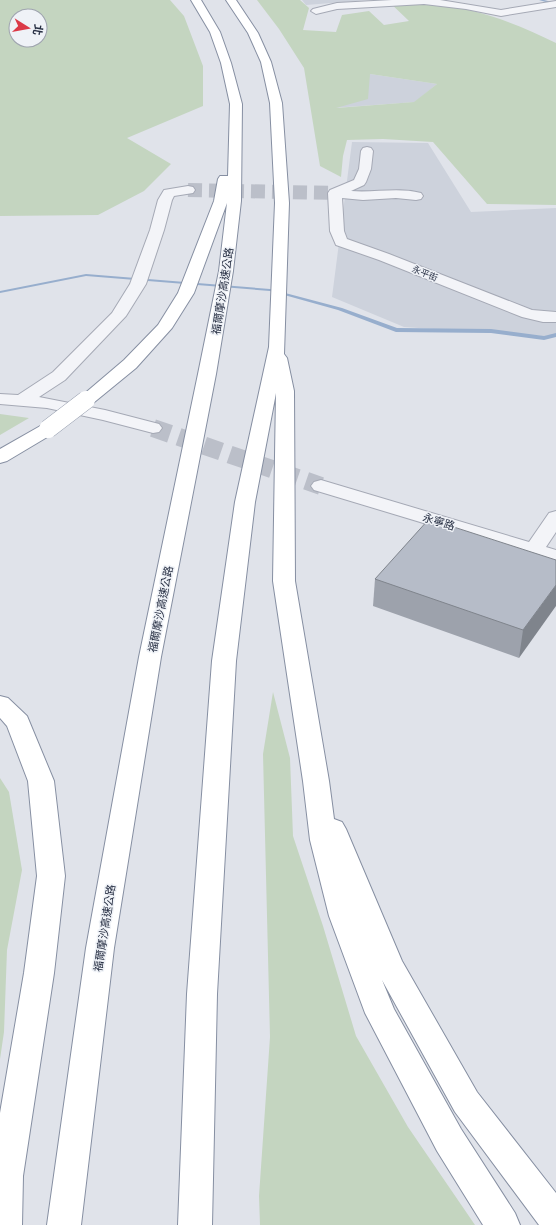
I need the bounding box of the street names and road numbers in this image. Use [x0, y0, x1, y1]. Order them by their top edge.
street label: 福爾摩沙高速公路 [209, 247, 235, 335]
street label: 永平街 [410, 263, 440, 283]
street label: 永寧路 [421, 510, 457, 532]
street label: 福爾摩沙高速公路 [145, 565, 175, 653]
street label: 福爾摩沙高速公路 [91, 884, 117, 972]

